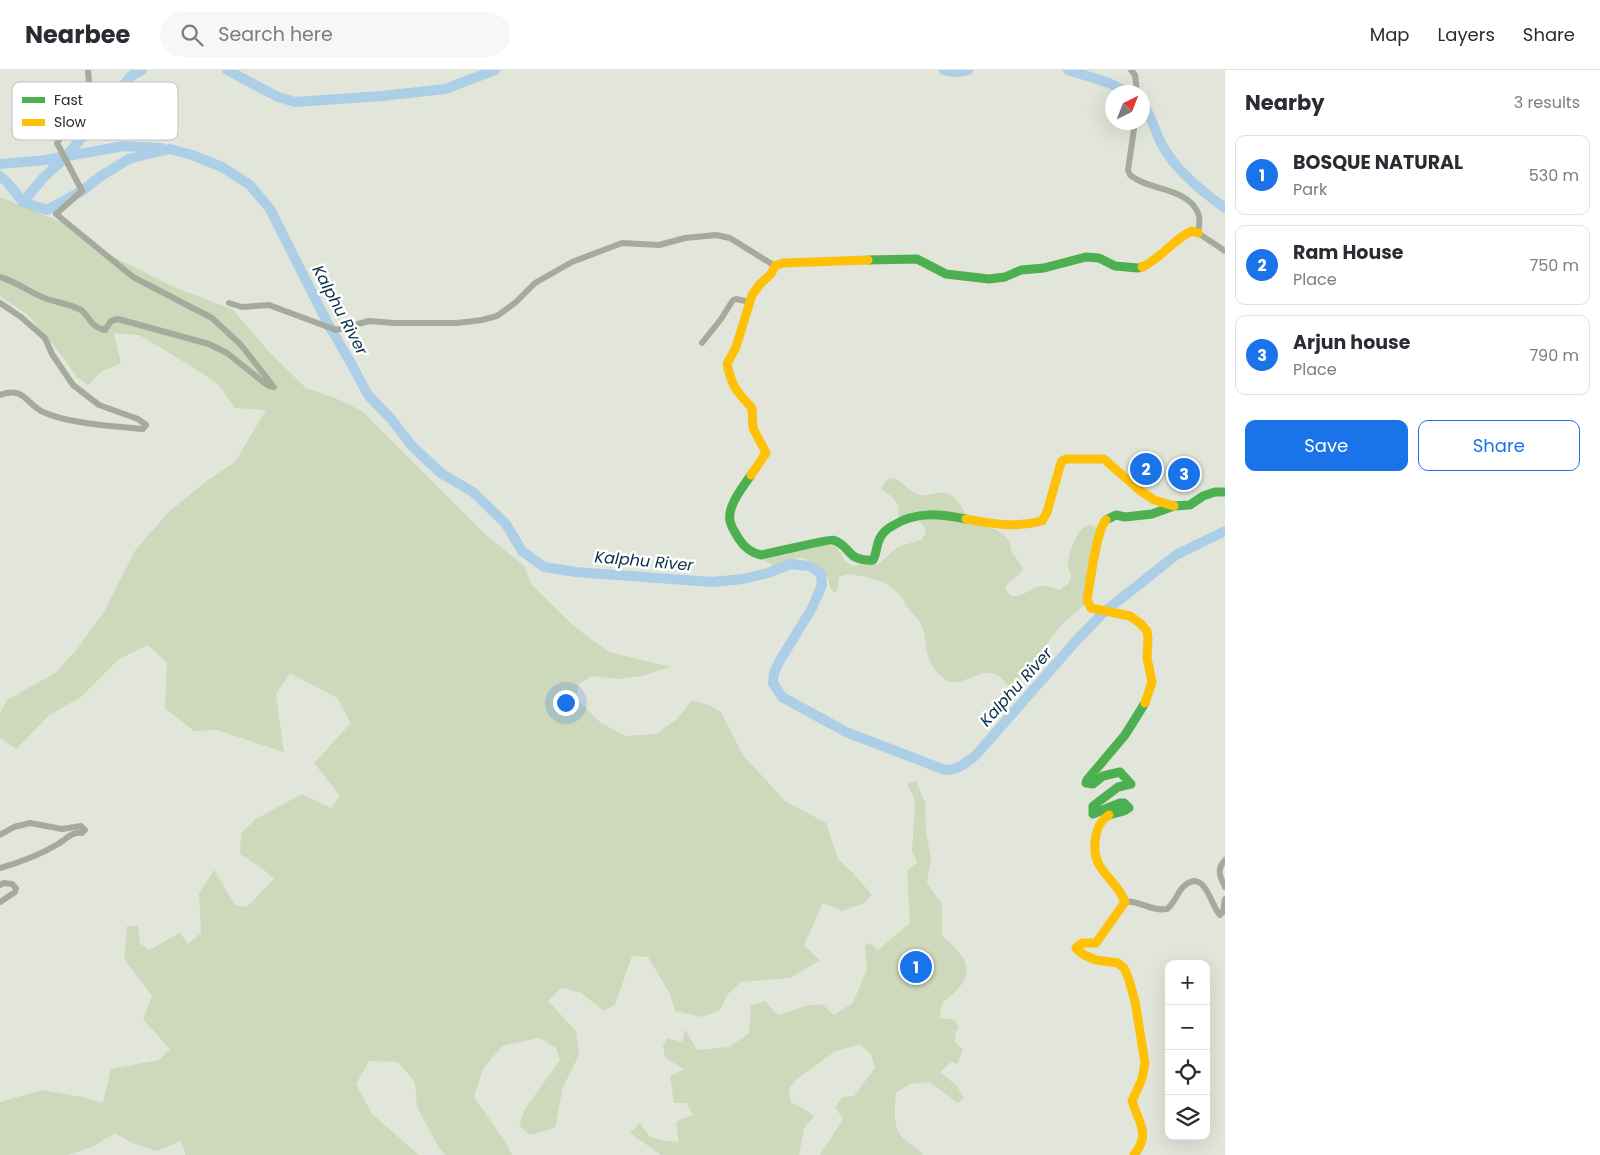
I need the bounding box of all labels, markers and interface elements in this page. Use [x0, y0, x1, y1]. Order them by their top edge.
search box [160, 12, 510, 57]
text: Nearbee [25, 18, 130, 51]
icon: search [178, 21, 206, 49]
text: Search here [218, 21, 333, 48]
text: Map [1370, 22, 1410, 47]
text: Layers [1438, 22, 1495, 47]
text: Share [1523, 22, 1575, 47]
legend [12, 82, 178, 140]
north arrow [1105, 85, 1150, 130]
text: Nearby [1245, 88, 1325, 117]
text: Fast [54, 90, 83, 110]
text: 3 results [1514, 91, 1580, 114]
text: Slow [54, 112, 87, 132]
text: BOSQUE NATURAL [1293, 149, 1463, 176]
text: 1 [1259, 164, 1265, 187]
text: 530 m [1529, 164, 1579, 187]
text: Park [1293, 178, 1327, 201]
text: Ram House [1293, 239, 1404, 266]
text: 2 [1257, 254, 1267, 277]
text: 750 m [1529, 254, 1579, 277]
water label: Kalphu River [307, 261, 374, 360]
text: Place [1293, 268, 1337, 291]
text: Arjun house [1293, 329, 1410, 356]
text: 3 [1257, 344, 1267, 367]
text: 790 m [1529, 344, 1579, 367]
text: Place [1293, 358, 1337, 381]
button: Save [1245, 420, 1408, 471]
button: Share [1418, 420, 1580, 471]
pin: 2 [1130, 450, 1162, 488]
pin: 3 [1168, 455, 1200, 493]
water label: Kalphu River [594, 545, 695, 577]
water label: Kalphu River [974, 642, 1058, 731]
your location [553, 690, 579, 716]
pin: 1 [900, 948, 932, 986]
map controls [1165, 960, 1210, 1140]
button: + [1165, 960, 1210, 1005]
button: − [1165, 1005, 1210, 1050]
button: locate [1165, 1050, 1210, 1095]
button: layers [1165, 1095, 1210, 1140]

